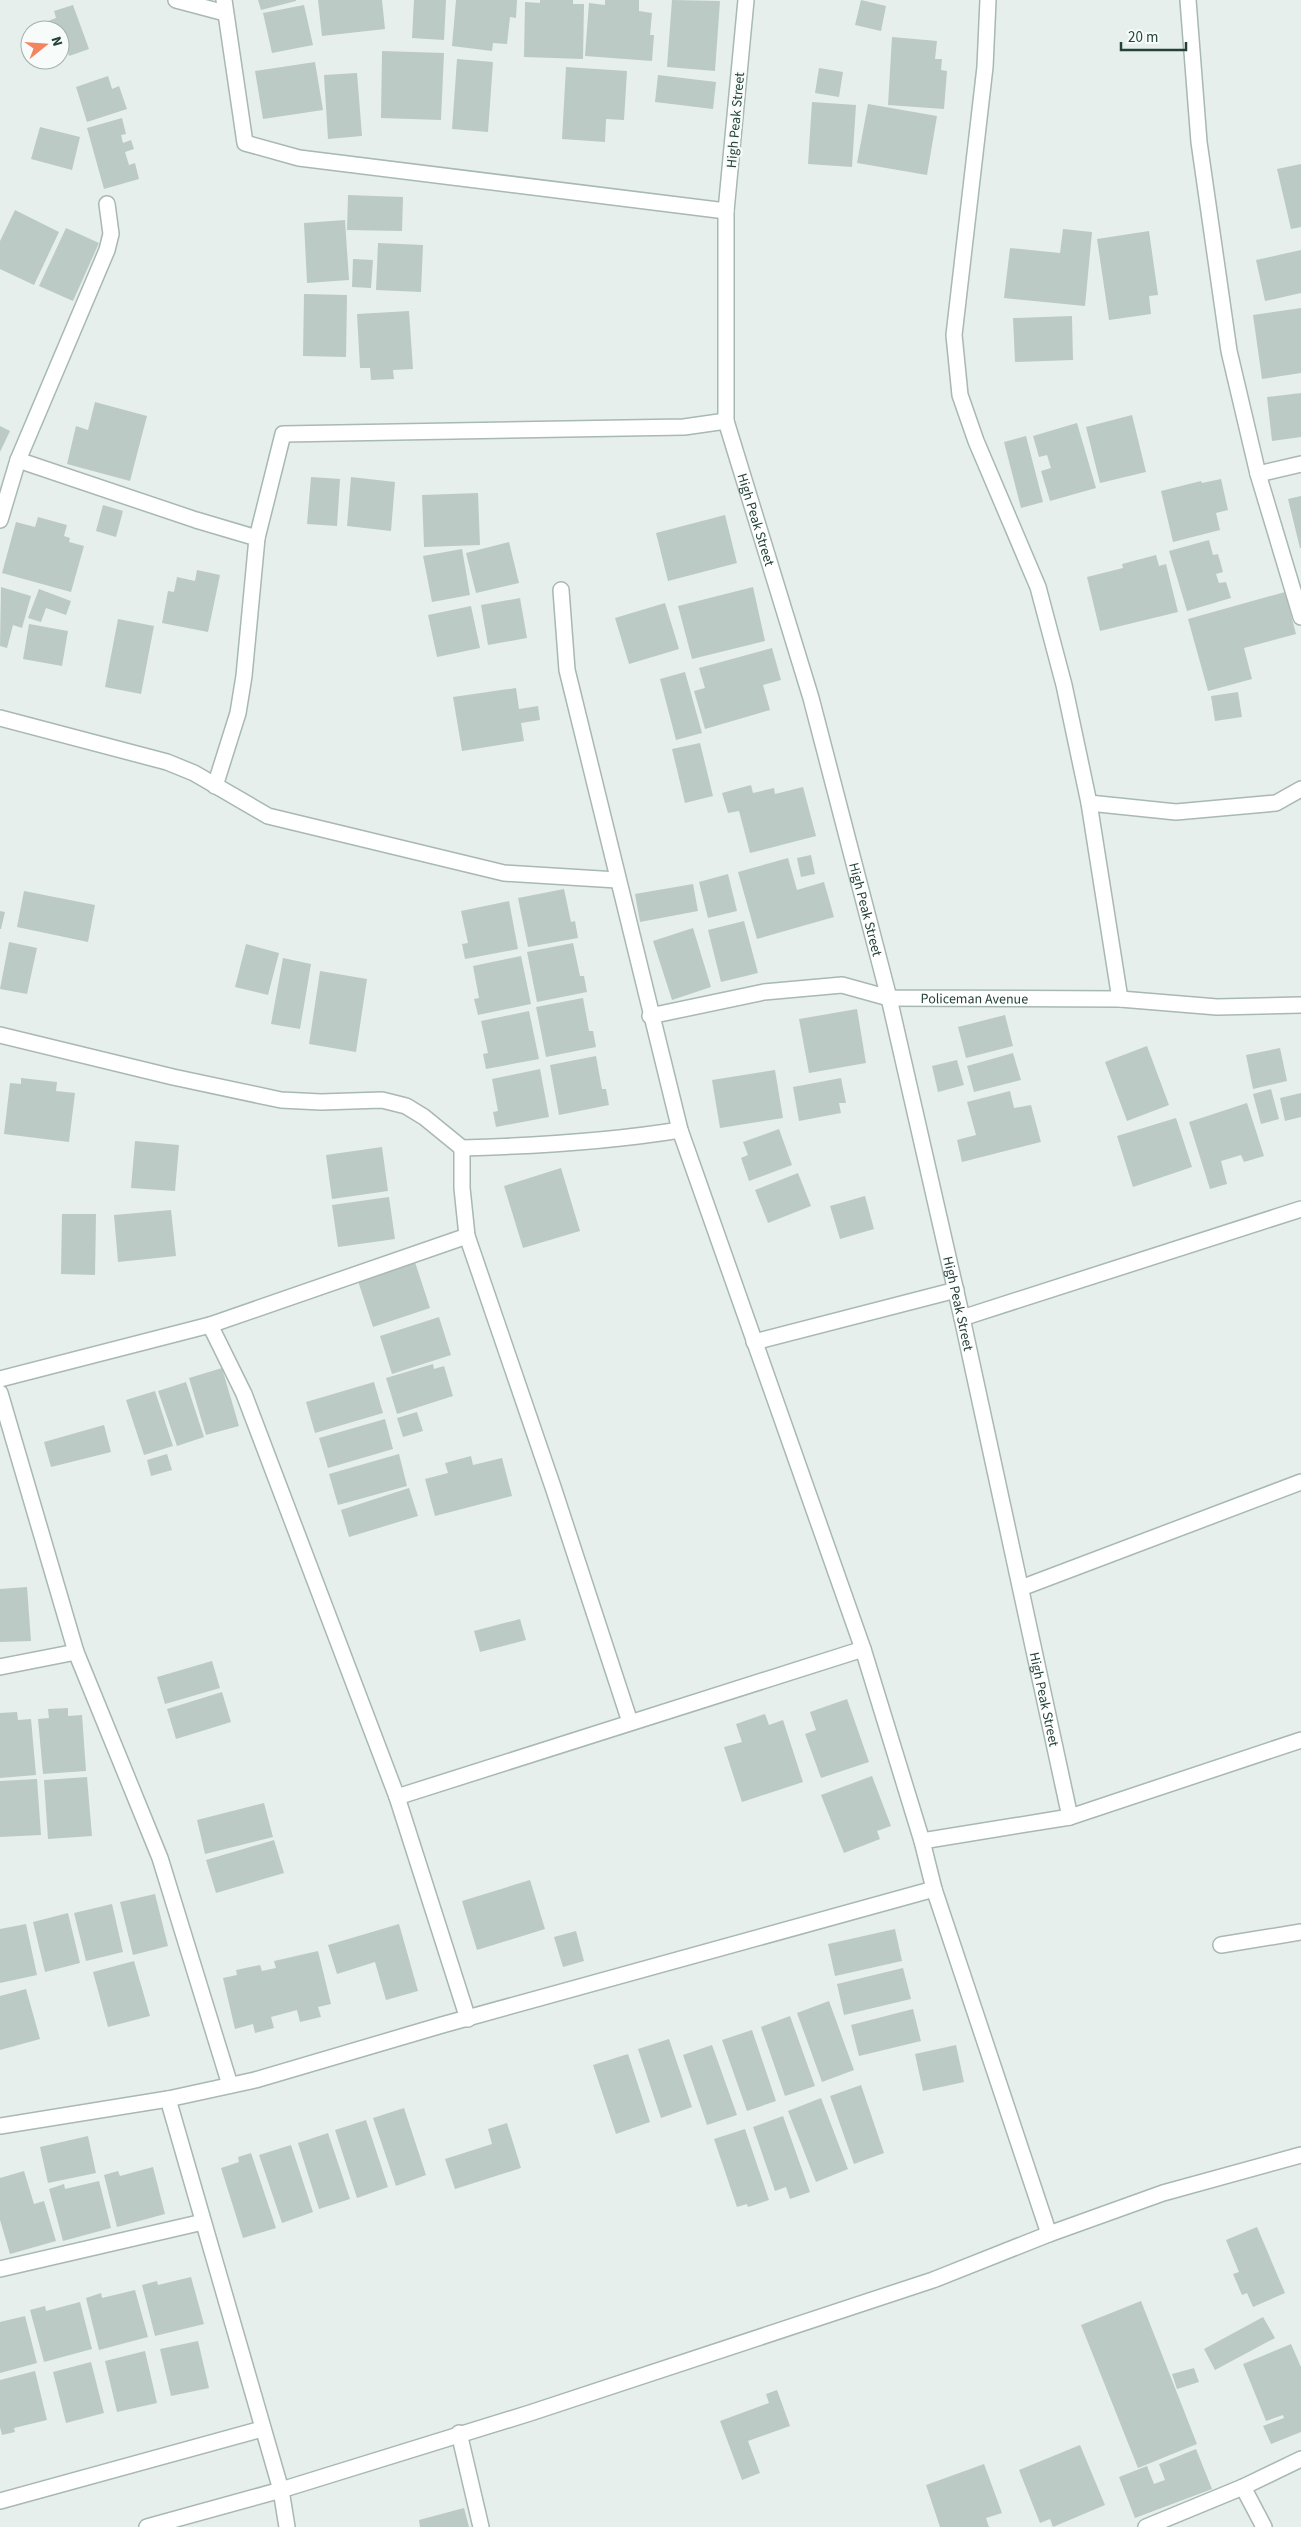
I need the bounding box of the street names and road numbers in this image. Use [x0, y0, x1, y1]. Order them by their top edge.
street label: High Peak Street [722, 71, 750, 169]
street label: High Peak Street [732, 471, 779, 569]
street label: High Peak Street [843, 860, 887, 959]
street label: Policeman Avenue [921, 989, 1028, 1010]
street label: High Peak Street [937, 1255, 978, 1353]
street label: High Peak Street [1024, 1650, 1064, 1749]

